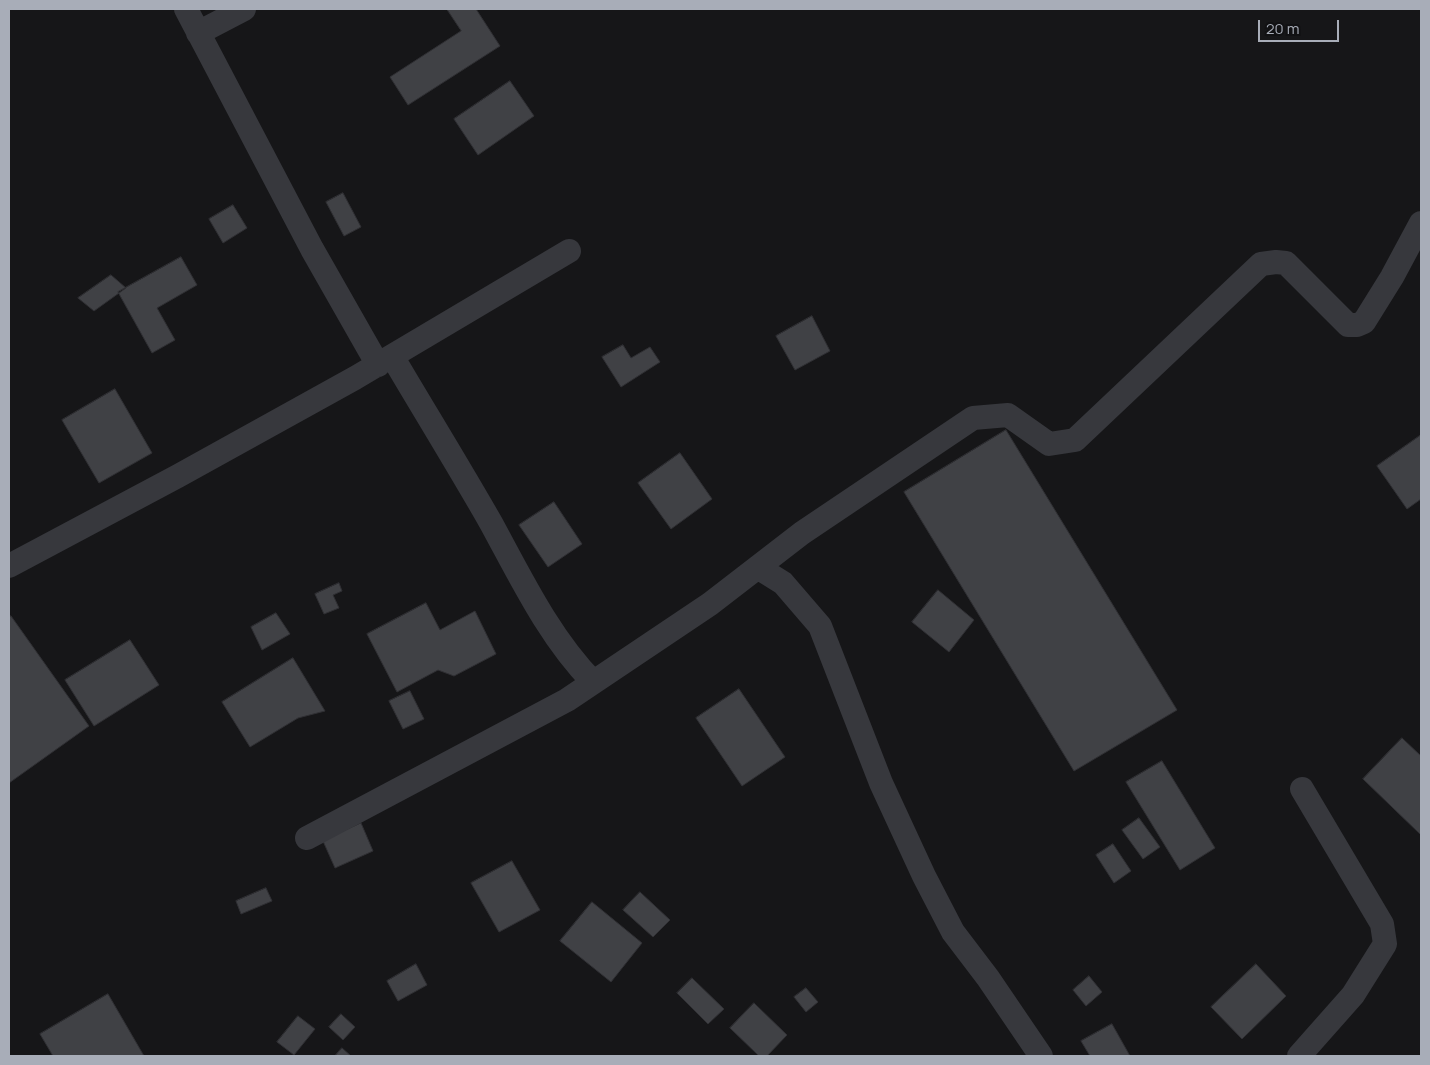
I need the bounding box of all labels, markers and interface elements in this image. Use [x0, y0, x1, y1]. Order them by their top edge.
scale bar [1260, 10, 1341, 42]
text: 20 m [1266, 18, 1299, 39]

